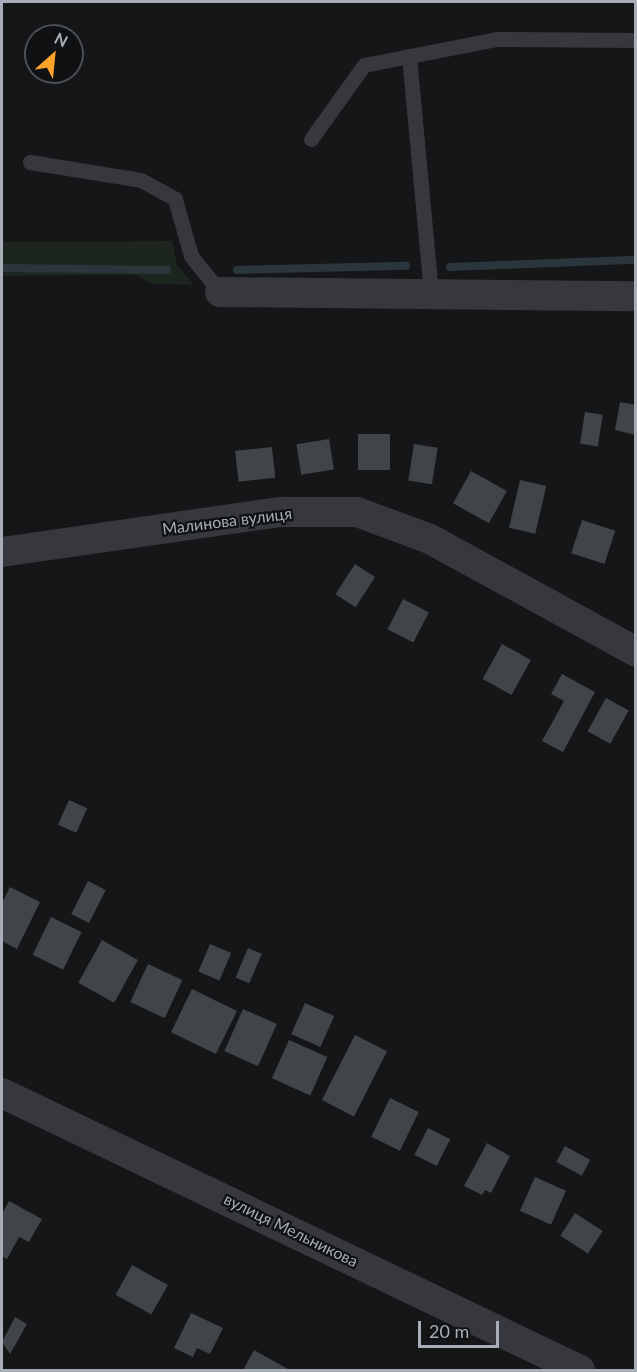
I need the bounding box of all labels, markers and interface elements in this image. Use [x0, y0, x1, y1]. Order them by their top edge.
north arrow [24, 24, 84, 84]
text: N [52, 28, 71, 51]
street label: Малинова вулиця [161, 504, 293, 538]
street label: вулиця Мельникова [221, 1189, 361, 1271]
scale bar [421, 1309, 502, 1347]
text: 20 m [429, 1320, 469, 1342]

